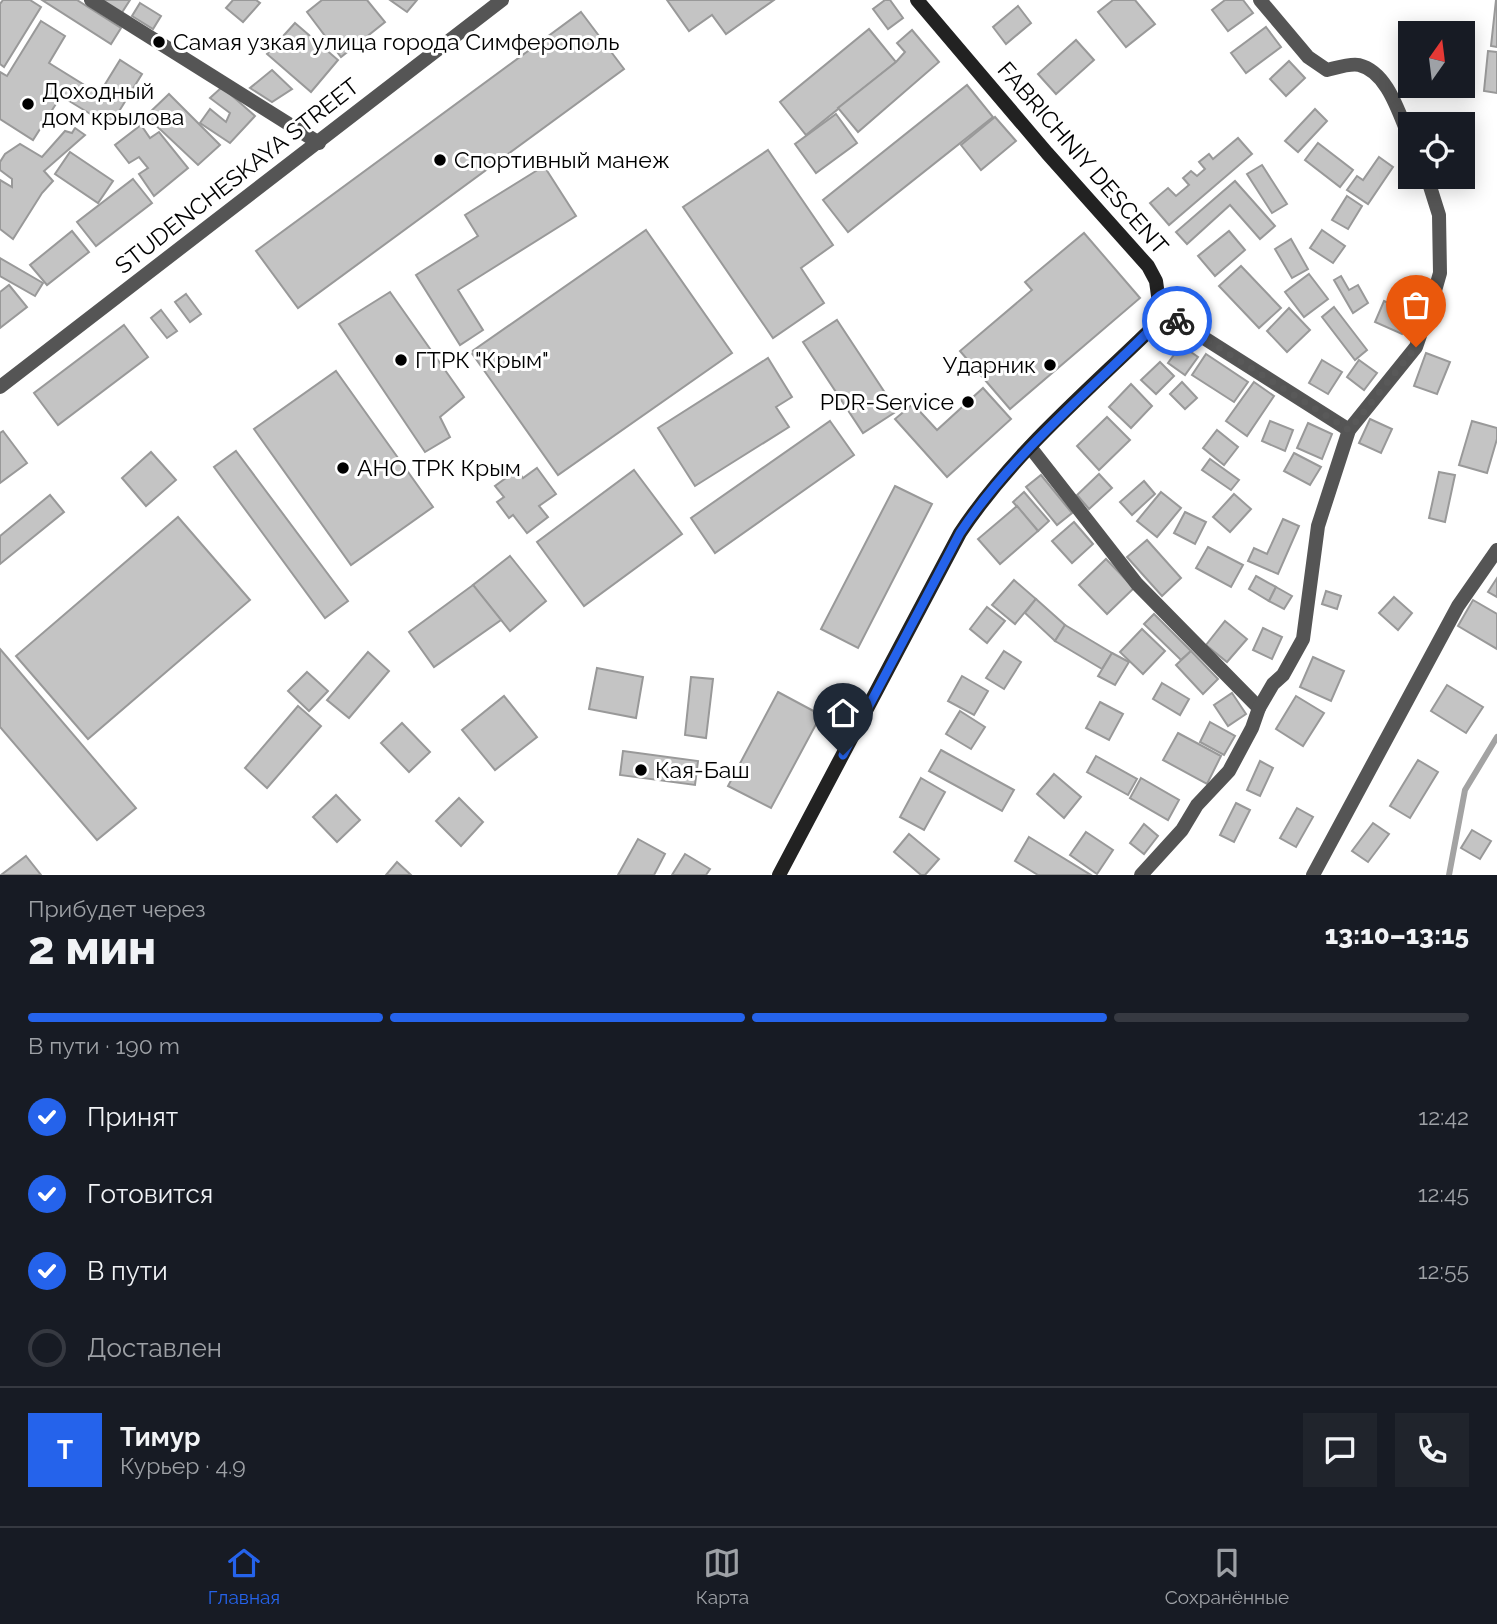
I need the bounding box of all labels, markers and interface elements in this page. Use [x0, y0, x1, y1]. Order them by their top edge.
north arrow [1398, 21, 1475, 98]
map controls [1398, 21, 1475, 189]
place label: Самая узкая улица города Симферополь [173, 28, 619, 55]
marker: Самая узкая улица города Симферополь [151, 34, 167, 50]
street label: FABRICHNIY DESCENT [993, 56, 1174, 259]
street label: STUDENCHESKAYA STREET [110, 72, 364, 279]
place label: Доходный дом крылова [42, 77, 184, 130]
marker: Доходный дом крылова [20, 96, 36, 112]
button: locate [1398, 112, 1475, 189]
place label: Спортивный манеж [454, 146, 670, 173]
marker: Спортивный манеж [432, 152, 448, 168]
pin [1386, 275, 1446, 347]
courier [1142, 286, 1212, 356]
icon: bag [1397, 286, 1435, 324]
icon: bike [1158, 302, 1196, 340]
place label: ГТРК "Крым" [415, 346, 549, 373]
place label: Ударник [943, 351, 1036, 378]
marker: ГТРК "Крым" [393, 352, 409, 368]
marker: Ударник [1042, 357, 1058, 373]
place label: PDR-Service [820, 388, 954, 415]
marker: PDR-Service [960, 394, 976, 410]
place label: АНО ТРК Крым [357, 454, 521, 481]
marker: АНО ТРК Крым [335, 460, 351, 476]
pin [813, 683, 873, 755]
icon: home [824, 694, 862, 732]
place label: Кая-Баш [655, 756, 750, 783]
marker: Кая-Баш [633, 762, 649, 778]
text: Прибудет через [28, 895, 206, 922]
text: 13:10–13:15 [1325, 920, 1469, 950]
text: 2 мин [28, 921, 156, 975]
text: В пути · 190 m [28, 1032, 180, 1059]
icon: check [28, 1098, 66, 1136]
text: Принят [87, 1102, 178, 1132]
text: 12:42 [1418, 1103, 1469, 1130]
icon: check [28, 1175, 66, 1213]
text: Готовится [87, 1179, 213, 1209]
text: 12:45 [1418, 1180, 1469, 1207]
icon: check [28, 1252, 66, 1290]
text: В пути [87, 1256, 168, 1286]
text: 12:55 [1418, 1257, 1469, 1284]
text: Доставлен [87, 1333, 222, 1363]
button: chat [1303, 1413, 1377, 1487]
button: phone [1395, 1413, 1469, 1487]
text: Тимур [120, 1422, 200, 1452]
text: Т [57, 1435, 73, 1465]
text: Курьер · 4.9 [120, 1452, 246, 1479]
tab: Главная [208, 1544, 280, 1608]
tab: Карта [696, 1544, 749, 1608]
tab: Сохранённые [1165, 1544, 1289, 1608]

